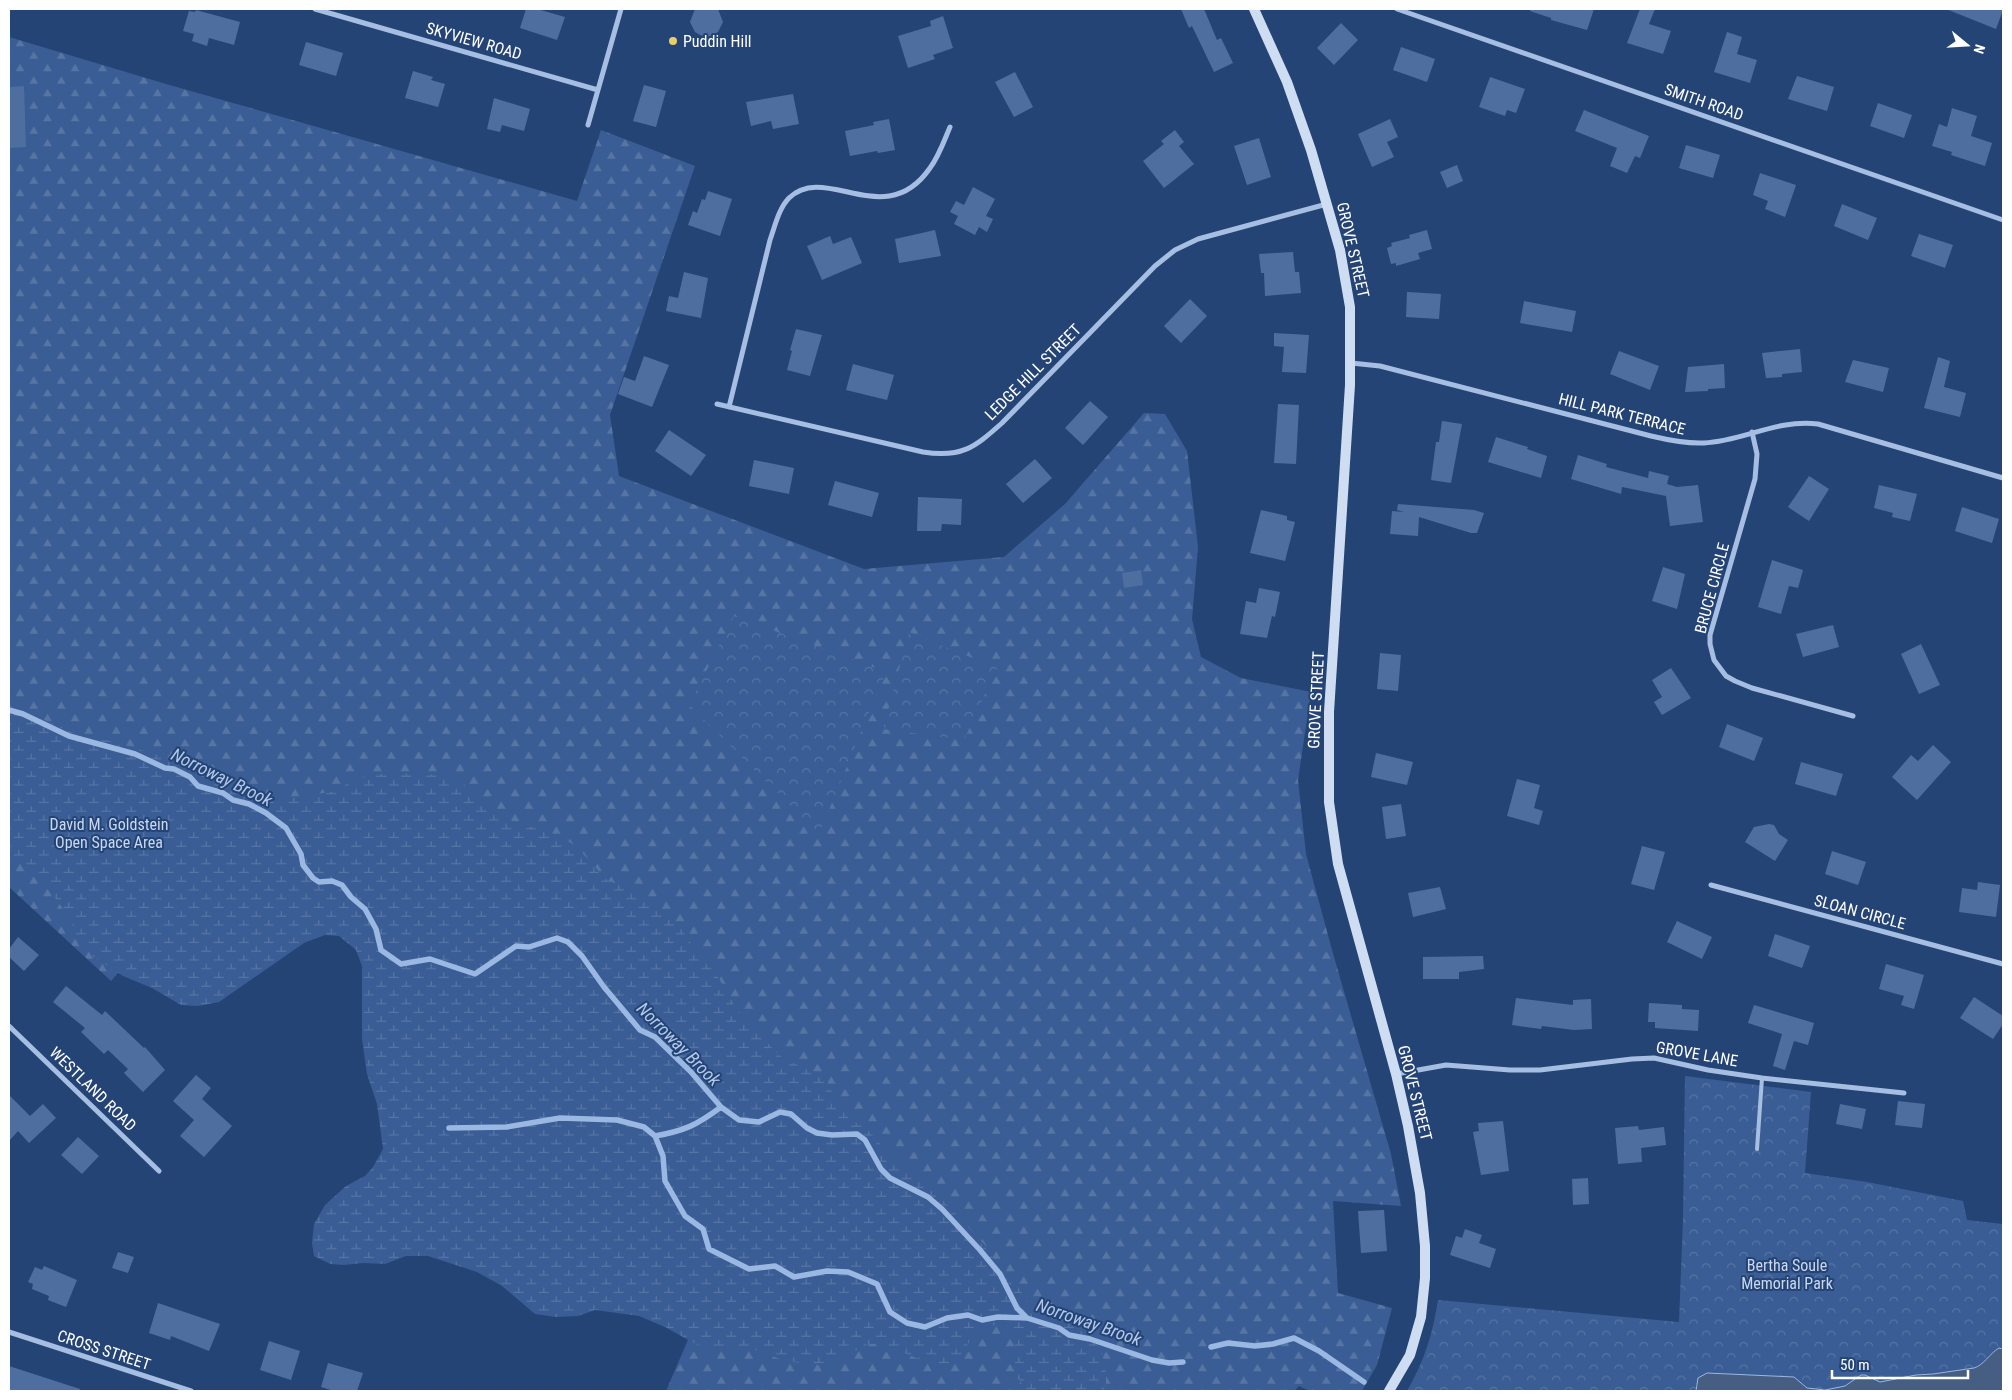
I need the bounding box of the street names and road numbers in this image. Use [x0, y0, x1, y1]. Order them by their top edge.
street label: SKYVIEW ROAD [424, 18, 524, 64]
street label: SMITH ROAD [1662, 80, 1746, 124]
street label: GROVE STREET [1333, 200, 1373, 300]
street label: LEDGE HILL STREET [981, 320, 1085, 424]
street label: HILL PARK TERRACE [1557, 389, 1687, 439]
street label: BRUCE CIRCLE [1691, 541, 1733, 635]
street label: GROVE STREET [1304, 651, 1328, 749]
street label: SLOAN CIRCLE [1812, 891, 1908, 933]
street label: GROVE LANE [1655, 1037, 1739, 1071]
street label: WESTLAND ROAD [46, 1043, 140, 1135]
street label: GROVE STREET [1394, 1043, 1436, 1143]
street label: CROSS STREET [55, 1326, 153, 1374]

